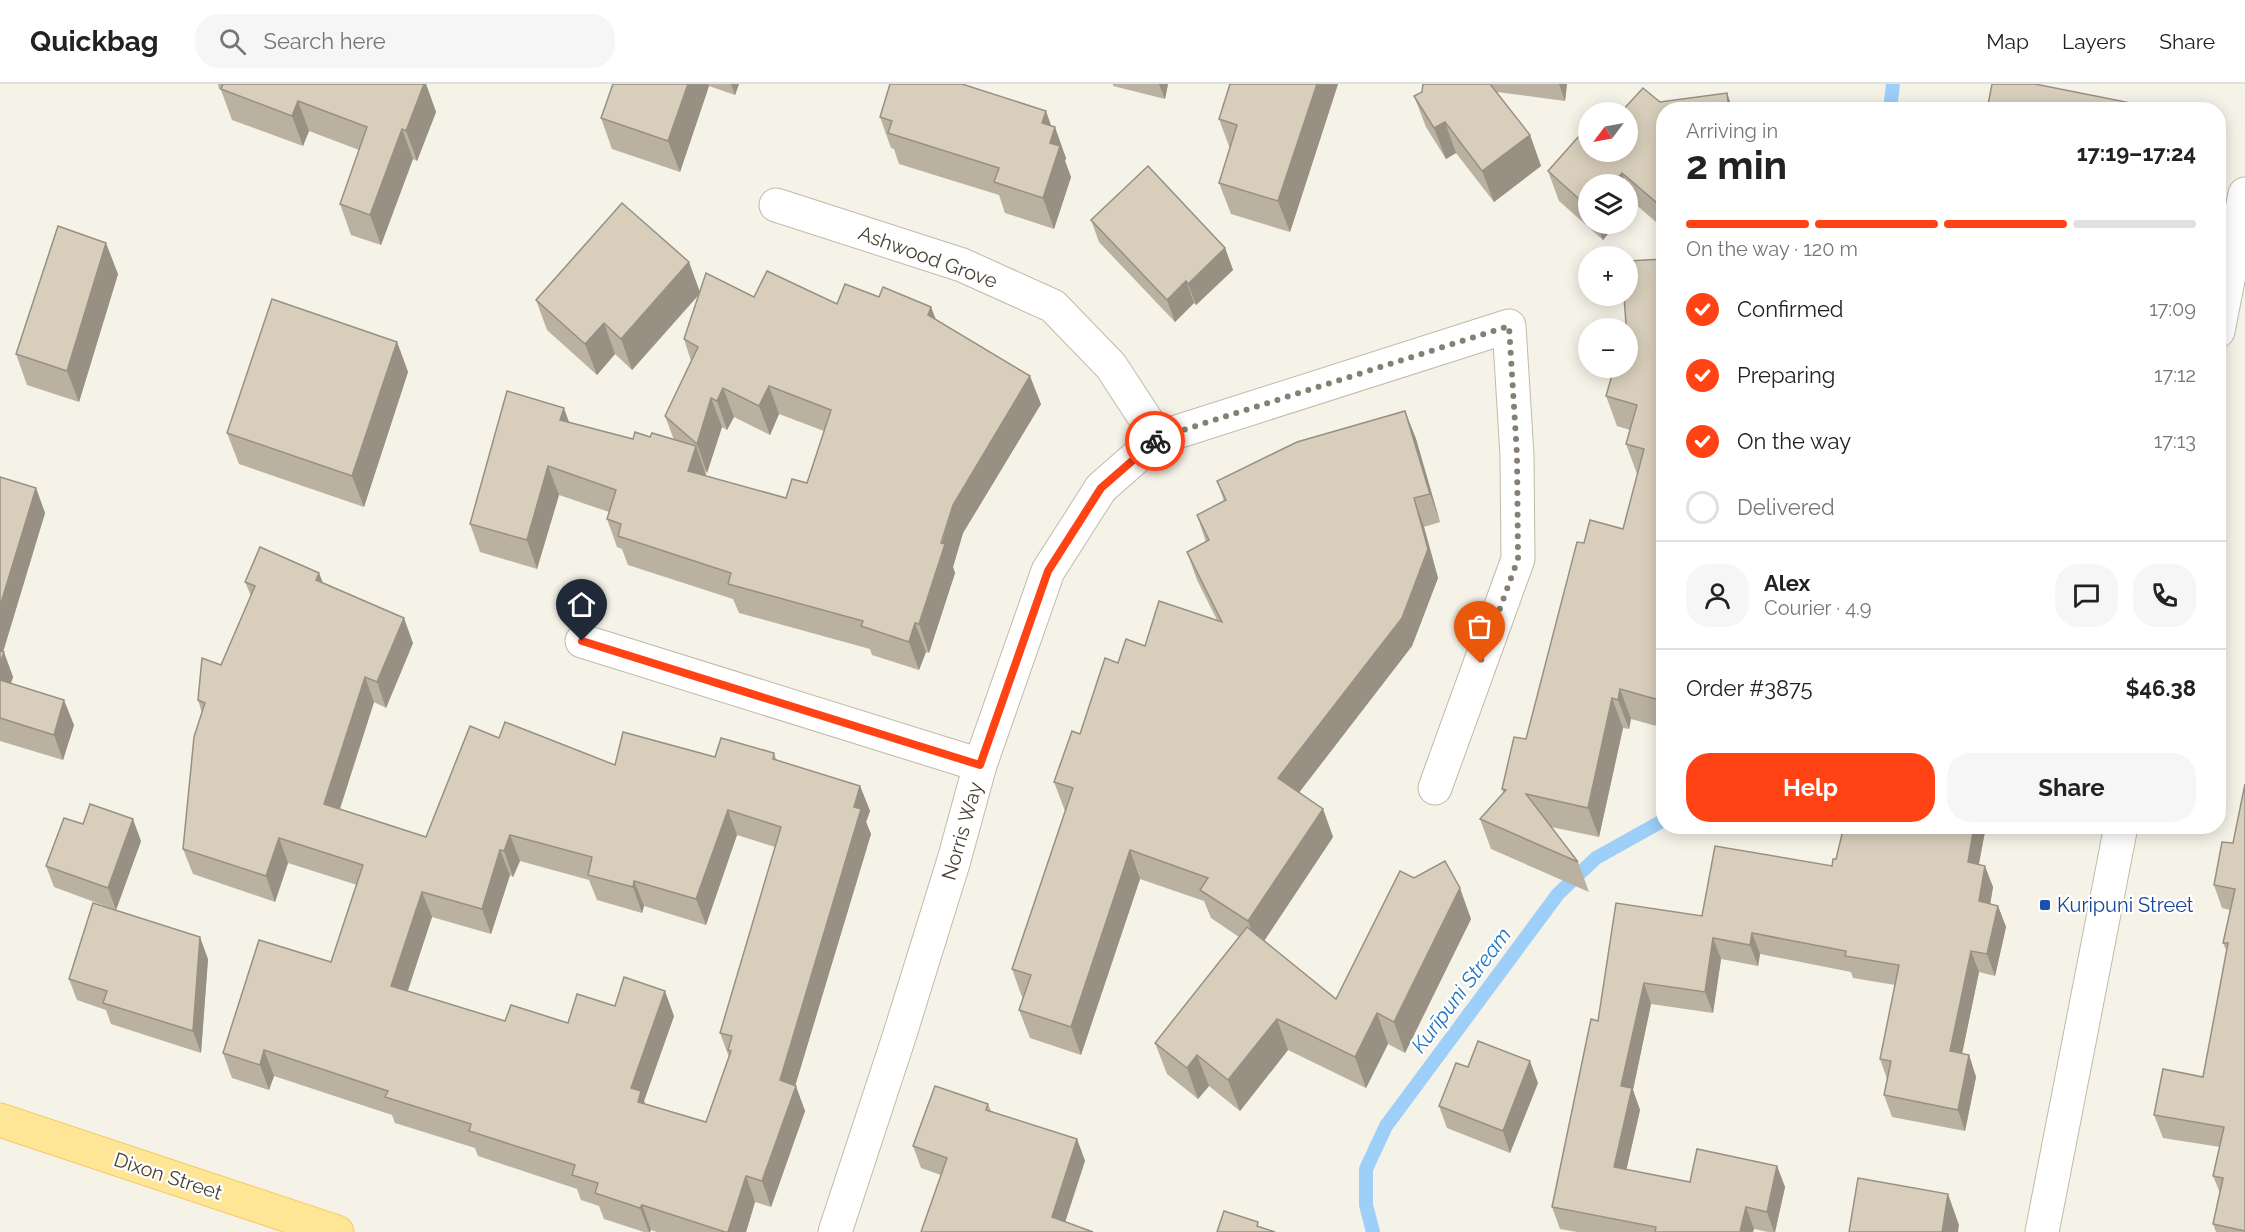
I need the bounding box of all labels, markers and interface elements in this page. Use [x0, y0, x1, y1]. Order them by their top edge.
search box [195, 14, 615, 68]
text: Quickbag [30, 25, 159, 58]
icon: search [216, 25, 249, 58]
text: Search here [264, 28, 386, 54]
text: Map [1986, 29, 2029, 54]
text: Layers [2062, 29, 2126, 54]
text: Share [2159, 29, 2215, 54]
north arrow [1578, 102, 1638, 162]
map controls [1578, 102, 1638, 378]
text: Arriving in [1686, 119, 1778, 143]
text: 17:19–17:24 [2077, 140, 2196, 166]
text: 2 min [1686, 142, 1787, 188]
button: layers [1578, 174, 1638, 234]
street label: Ashwood Grove [855, 221, 1001, 293]
text: On the way · 120 m [1686, 237, 1858, 261]
button: + [1578, 246, 1638, 306]
icon: check [1686, 293, 1719, 326]
text: Confirmed [1737, 296, 1844, 322]
text: 17:09 [2149, 297, 2196, 321]
button: − [1578, 318, 1638, 378]
icon: check [1686, 359, 1719, 392]
text: Preparing [1737, 362, 1835, 388]
text: 17:12 [2154, 363, 2196, 387]
courier [1125, 411, 1185, 471]
icon: bike [1139, 425, 1172, 458]
icon: check [1686, 425, 1719, 458]
text: On the way [1737, 428, 1851, 454]
text: 17:13 [2154, 429, 2196, 453]
text: Delivered [1737, 494, 1835, 520]
button: person [1686, 564, 1749, 627]
button: chat [2055, 564, 2118, 627]
button: phone [2133, 564, 2196, 627]
text: Alex [1764, 570, 1810, 596]
pin [556, 579, 607, 641]
icon: home [565, 588, 598, 621]
text: Courier · 4.9 [1764, 596, 1872, 620]
pin [1454, 601, 1505, 663]
icon: bag [1463, 610, 1496, 643]
text: Order #3875 [1686, 675, 1812, 701]
text: $46.38 [2126, 675, 2196, 701]
button: Help [1686, 753, 1935, 822]
button: Share [1947, 753, 2196, 822]
street label: Norris Way [937, 779, 987, 883]
place label: Kuripuni Street [2057, 893, 2194, 917]
marker: Kuripuni Street [2038, 898, 2052, 912]
water label: Kurīpuni Stream [1406, 923, 1516, 1057]
street label: Dixon Street [111, 1147, 225, 1205]

